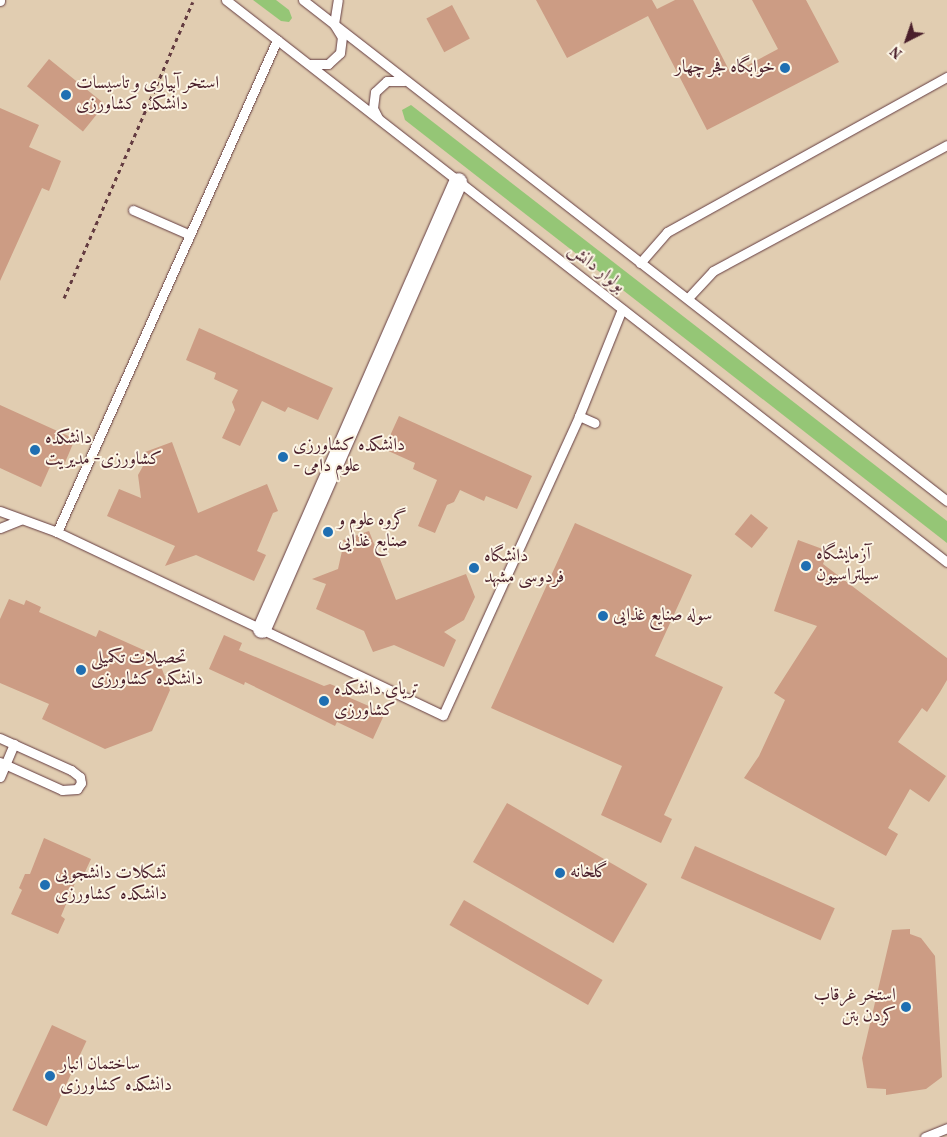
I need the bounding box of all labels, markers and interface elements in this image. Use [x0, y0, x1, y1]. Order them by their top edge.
north arrow [882, 15, 932, 65]
text: N [887, 41, 907, 62]
place label: خوابگاه فجر چهار [675, 57, 775, 79]
marker: خوابگاه فجر چهار [779, 62, 791, 74]
place label: استخر آبیاری و تاسیسات دانشکده کشاورزی [76, 74, 219, 116]
marker: استخر آبیاری و تاسیسات دانشکده کشاورزی [60, 89, 72, 101]
street label: بولوار دانش [563, 240, 629, 298]
place label: دانشکده کشاورزی- مدیریت [45, 429, 162, 472]
place label: دانشکده کشاورزی - علوم دامی [293, 436, 405, 478]
marker: دانشکده کشاورزی- مدیریت [29, 444, 41, 456]
marker: دانشکده کشاورزی - علوم دامی [277, 451, 289, 463]
place label: گروه علوم و صنایع غذایی [338, 511, 408, 554]
marker: گروه علوم و صنایع غذایی [322, 526, 334, 538]
place label: آزمایشگاه سیلتراسیون [816, 545, 879, 588]
place label: دانشگاه فردوسی مشهد [484, 547, 564, 590]
marker: آزمایشگاه سیلتراسیون [800, 560, 812, 572]
marker: دانشگاه فردوسی مشهد [468, 562, 480, 574]
place label: سوله صنایع غذایی [613, 605, 712, 627]
marker: سوله صنایع غذایی [597, 610, 609, 622]
place label: تحصیلات تکمیلی دانشکده کشاورزی [91, 649, 203, 692]
marker: تحصیلات تکمیلی دانشکده کشاورزی [75, 664, 87, 676]
place label: تریای دانشکده کشاورزی [334, 680, 419, 722]
marker: تریای دانشکده کشاورزی [318, 695, 330, 707]
place label: گلخانه [570, 862, 608, 884]
place label: تشکلات دانشجویی دانشکده کشاورزی [55, 864, 167, 906]
marker: گلخانه [554, 867, 566, 879]
marker: تشکلات دانشجویی دانشکده کشاورزی [39, 879, 51, 891]
place label: استخر غرقاب کردن بتن [814, 986, 896, 1028]
marker: استخر غرقاب کردن بتن [900, 1001, 912, 1013]
place label: ساختمان انبار دانشکده کشاورزی [60, 1055, 172, 1098]
marker: ساختمان انبار دانشکده کشاورزی [44, 1070, 56, 1082]

